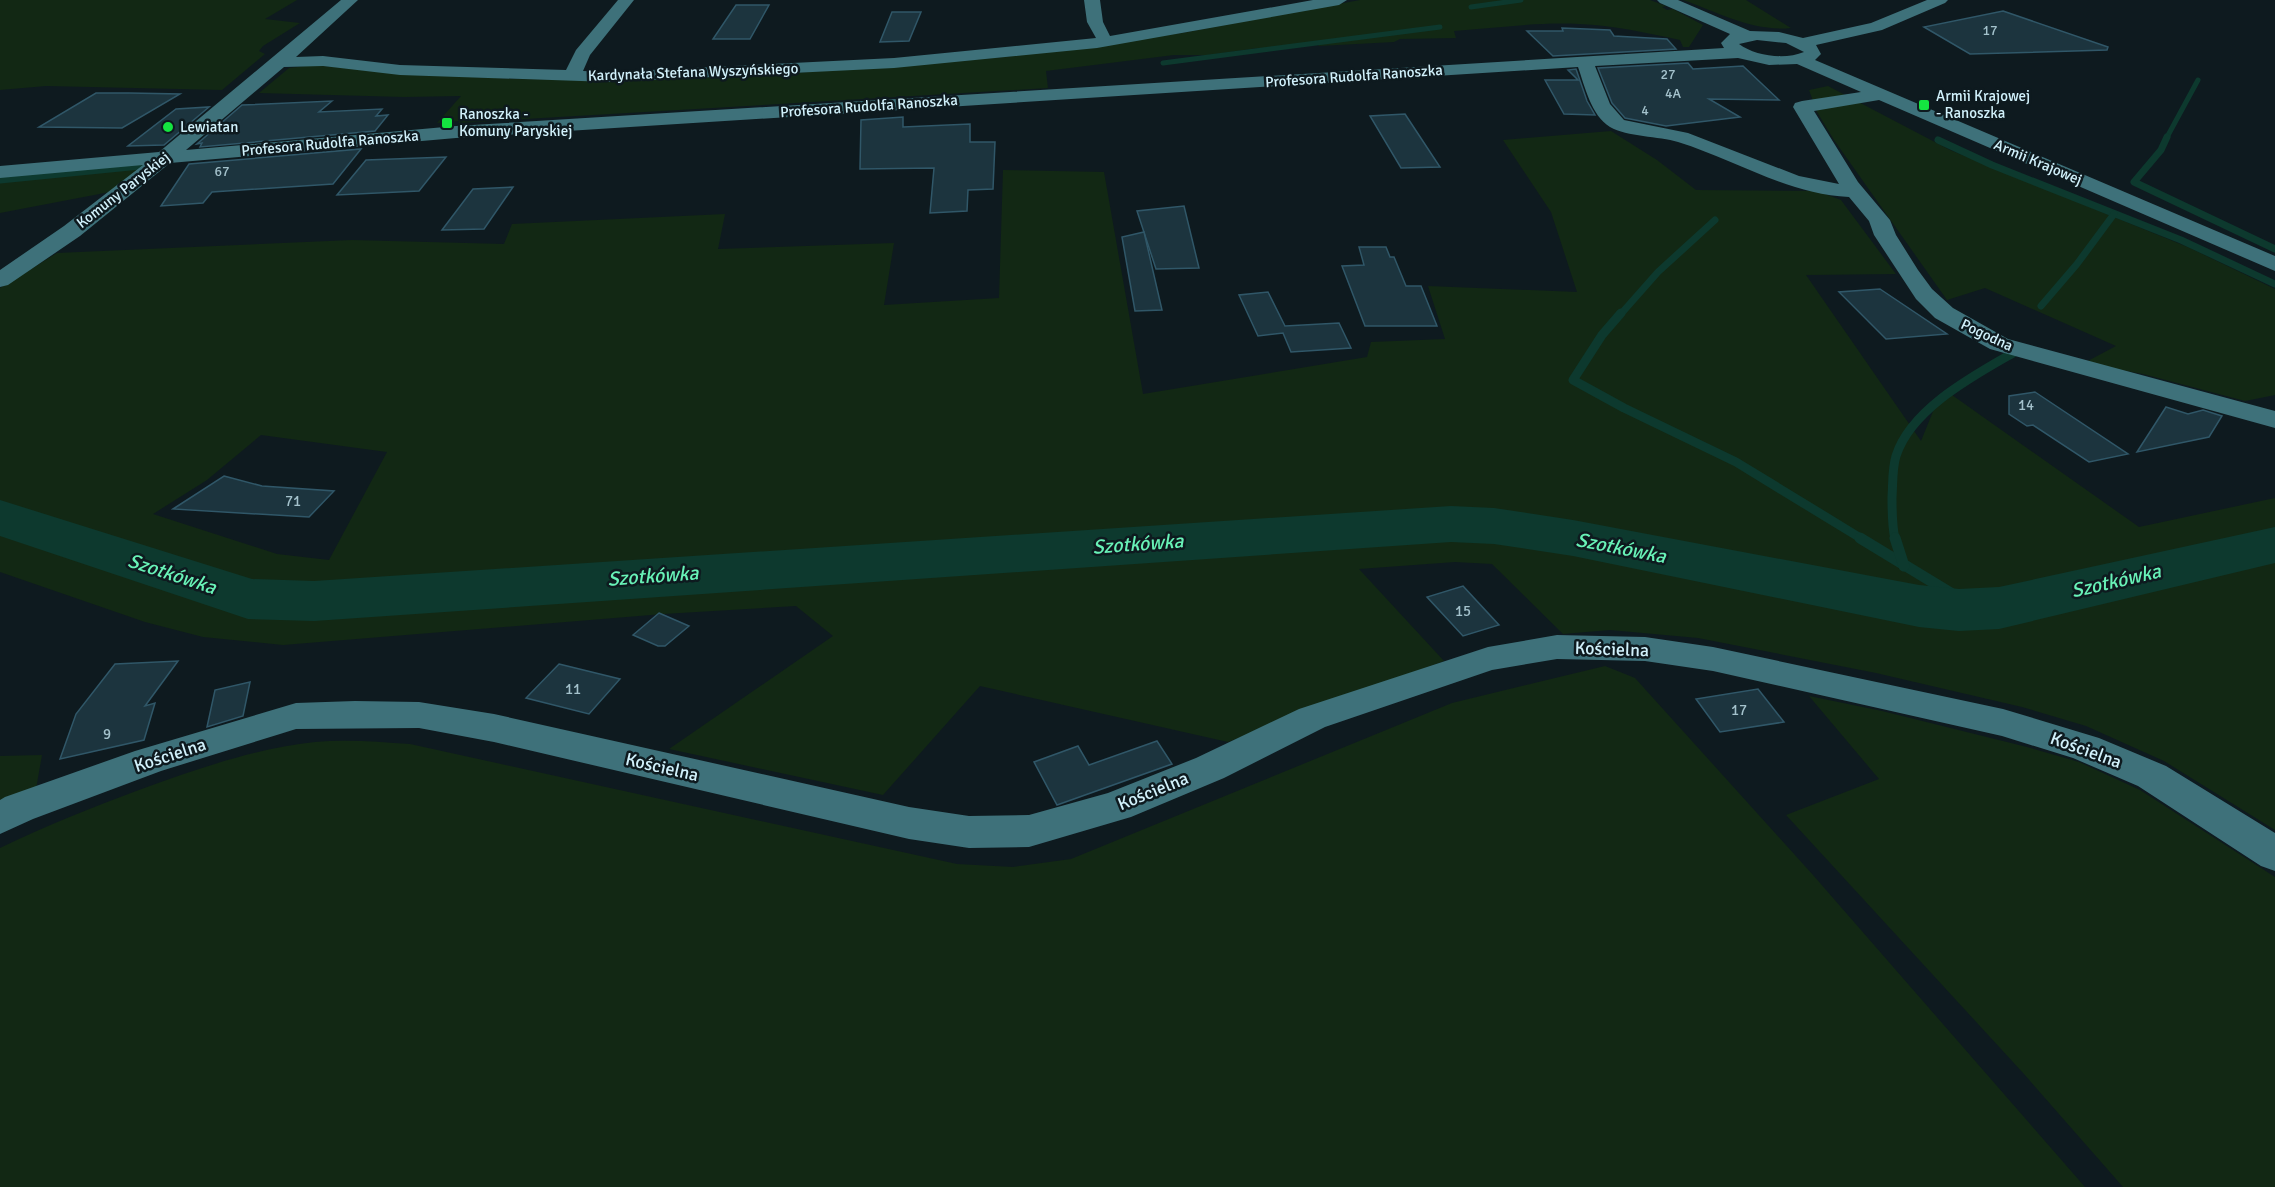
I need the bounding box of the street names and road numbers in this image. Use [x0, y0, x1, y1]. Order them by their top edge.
street label: Kardynała Stefana Wyszyńskiego [587, 59, 799, 85]
street label: Profesora Rudolfa Ranoszka [1265, 61, 1443, 91]
street label: Profesora Rudolfa Ranoszka [780, 91, 958, 121]
street label: Profesora Rudolfa Ranoszka [241, 126, 419, 160]
street label: Armii Krajowej [1991, 135, 2085, 189]
street label: Komuny Paryskiej [73, 148, 173, 232]
street label: Pogodna [1958, 315, 2016, 355]
street label: Kościelna [1574, 637, 1650, 661]
street label: Kościelna [2047, 727, 2125, 773]
street label: Kościelna [131, 733, 209, 777]
street label: Kościelna [623, 748, 701, 786]
street label: Kościelna [1114, 767, 1192, 815]

